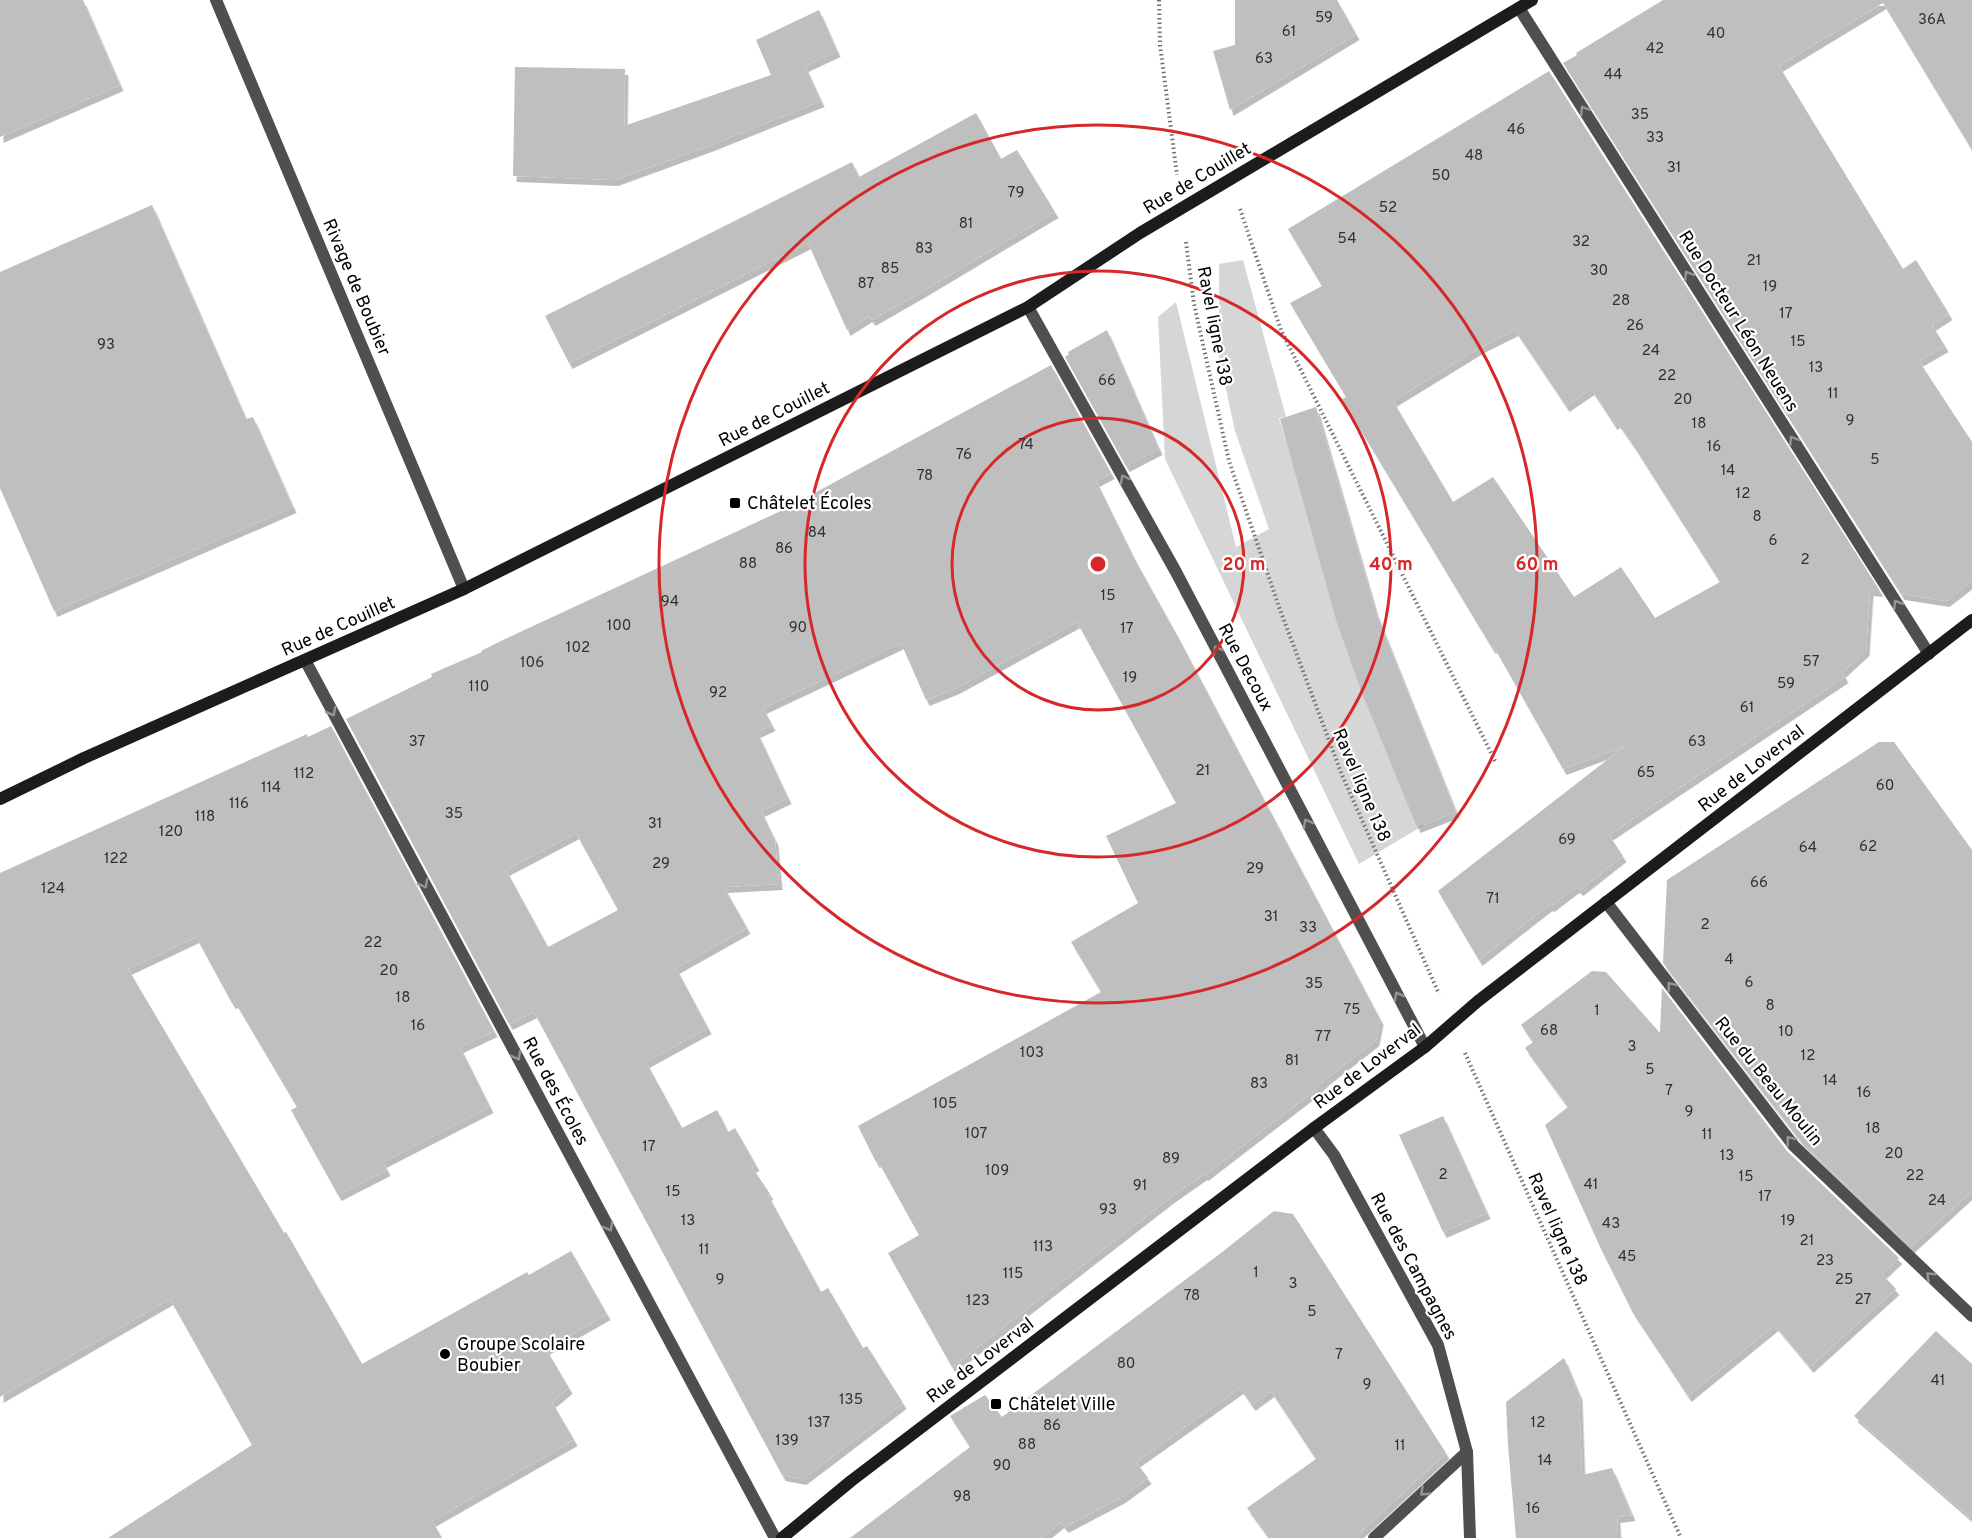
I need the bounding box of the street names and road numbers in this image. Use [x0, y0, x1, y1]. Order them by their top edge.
street label: Rue de Couillet [1140, 138, 1256, 221]
street label: Rivage de Boubier [316, 216, 395, 360]
street label: Rue Docteur Léon Neuens [1672, 227, 1803, 417]
street label: Ravel ligne 138 [1191, 265, 1236, 388]
street label: Rue de Couillet [715, 377, 834, 453]
street label: Rue de Couillet [278, 592, 399, 663]
street label: Rue Decoux [1212, 620, 1277, 716]
street label: Rue de Loverval [1694, 720, 1810, 818]
street label: Ravel ligne 138 [1326, 725, 1395, 846]
street label: Rue du Beau Moulin [1709, 1013, 1827, 1151]
street label: Rue de Loverval [1310, 1019, 1426, 1115]
street label: Rue des Écoles [516, 1032, 595, 1150]
street label: Ravel ligne 138 [1521, 1169, 1592, 1290]
street label: Rue des Campagnes [1364, 1189, 1461, 1344]
street label: Rue de Loverval [923, 1313, 1039, 1409]

